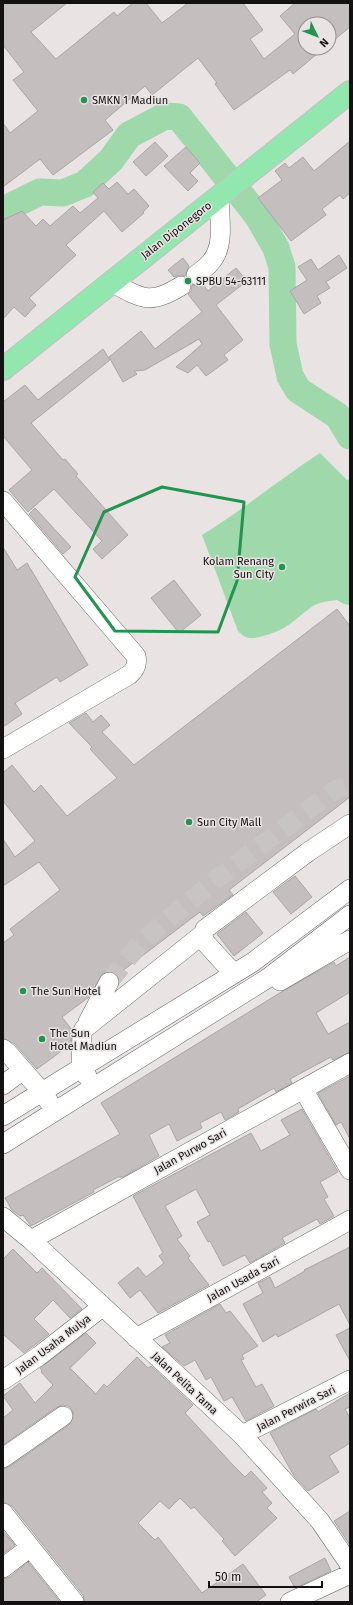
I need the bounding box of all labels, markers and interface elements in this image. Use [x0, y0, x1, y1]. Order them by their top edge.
north arrow [297, 16, 337, 56]
text: N [317, 35, 331, 50]
place label: SMKN 1 Madiun [92, 94, 168, 107]
marker: SMKN 1 Madiun [79, 95, 89, 105]
street label: Jalan Diponegoro [139, 199, 214, 262]
place label: SPBU 54-63111 [196, 275, 266, 288]
marker: SPBU 54-63111 [183, 276, 193, 286]
place label: Kolam Renang Sun City [203, 555, 275, 581]
marker: Kolam Renang Sun City [277, 562, 287, 572]
place label: Sun City Mall [197, 816, 261, 829]
marker: Sun City Mall [184, 817, 194, 827]
place label: The Sun Hotel [31, 985, 101, 998]
marker: The Sun Hotel [18, 986, 28, 996]
place label: The Sun Hotel Madiun [50, 1027, 117, 1053]
marker: The Sun Hotel Madiun [37, 1034, 47, 1044]
street label: Jalan Purwo Sari [152, 1126, 229, 1177]
street label: Jalan Usada Sari [205, 1254, 282, 1305]
street label: Jalan Usaha Mulya [13, 1312, 93, 1377]
street label: Jalan Pelita Tama [149, 1349, 220, 1417]
street label: Jalan Perwira Sari [254, 1383, 338, 1434]
scale bar [209, 1563, 322, 1589]
text: 50 m [215, 1570, 241, 1584]

